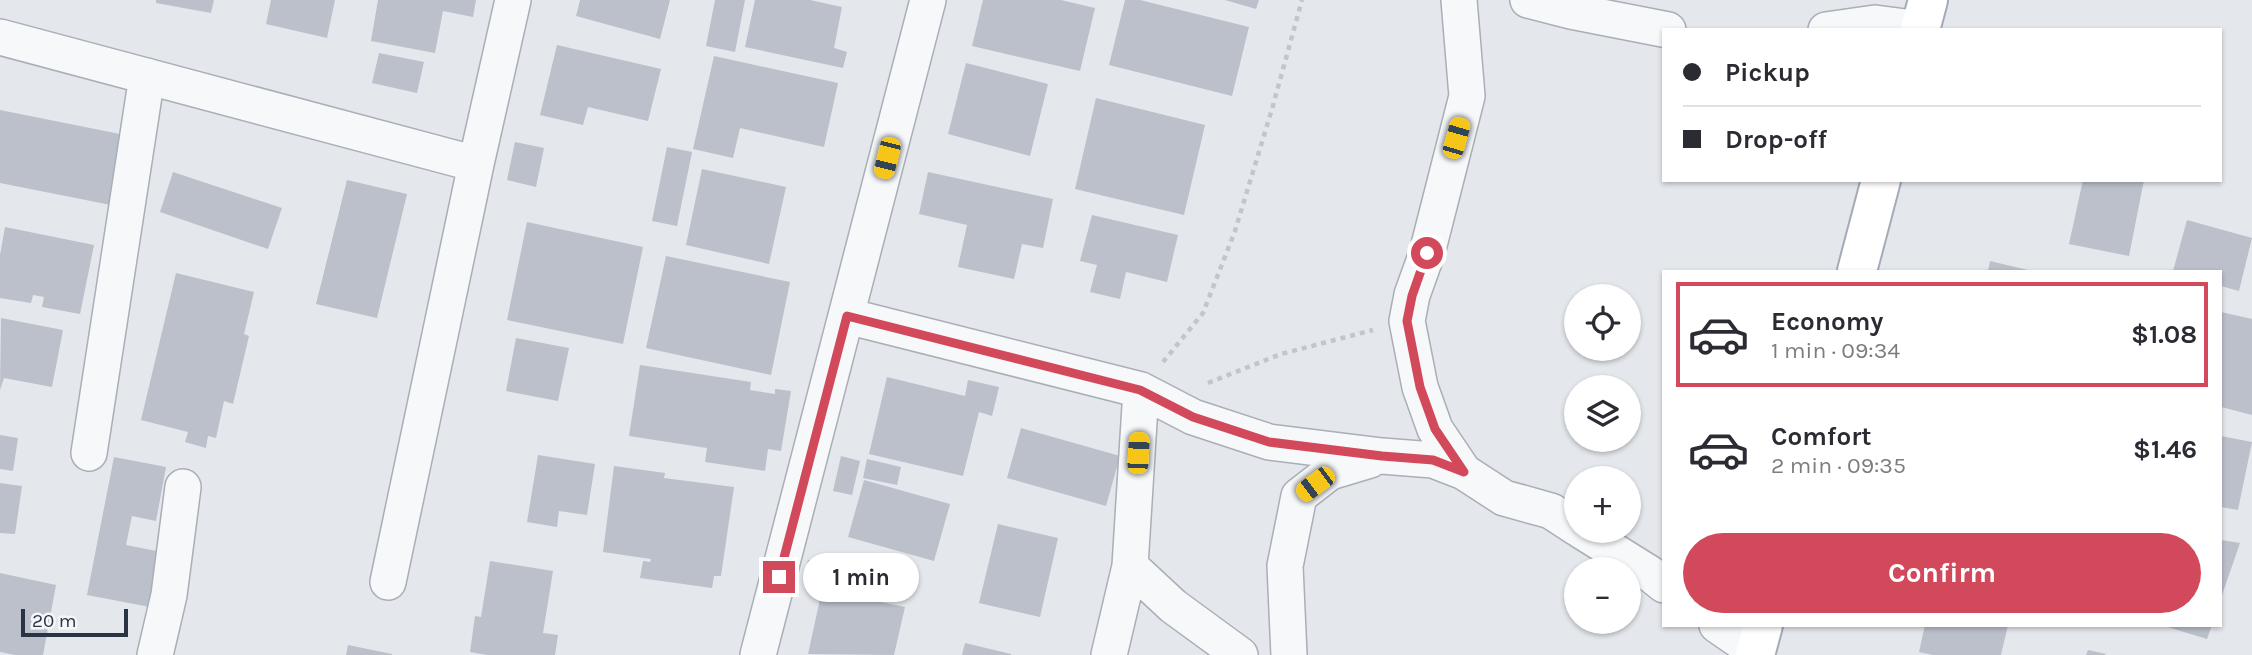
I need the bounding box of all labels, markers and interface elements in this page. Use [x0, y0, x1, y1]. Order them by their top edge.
text: Pickup [1725, 57, 1810, 88]
car [1441, 115, 1472, 161]
text: Drop-off [1725, 124, 1827, 155]
car [872, 135, 903, 181]
route start [1411, 237, 1443, 269]
map controls [1564, 284, 1641, 634]
button: locate [1564, 284, 1641, 361]
icon: car [1687, 303, 1750, 366]
text: Economy [1771, 306, 1883, 337]
text: $1.08 [2131, 319, 2197, 350]
text: 1 min · 09:34 [1771, 337, 1900, 364]
button: layers [1564, 375, 1641, 452]
icon: car [1687, 418, 1750, 481]
text: Comfort [1771, 421, 1872, 452]
car [1127, 431, 1150, 475]
text: $1.46 [2133, 434, 2197, 465]
text: 2 min · 09:35 [1771, 452, 1906, 479]
car [1292, 463, 1339, 505]
button: + [1564, 466, 1641, 543]
button: Confirm [1683, 533, 2201, 613]
callout: 1 min [804, 552, 919, 602]
button: − [1564, 557, 1641, 634]
route end [763, 561, 795, 593]
text: 1 min [832, 564, 890, 591]
scale bar [21, 606, 128, 638]
text: 20 m [32, 610, 77, 632]

